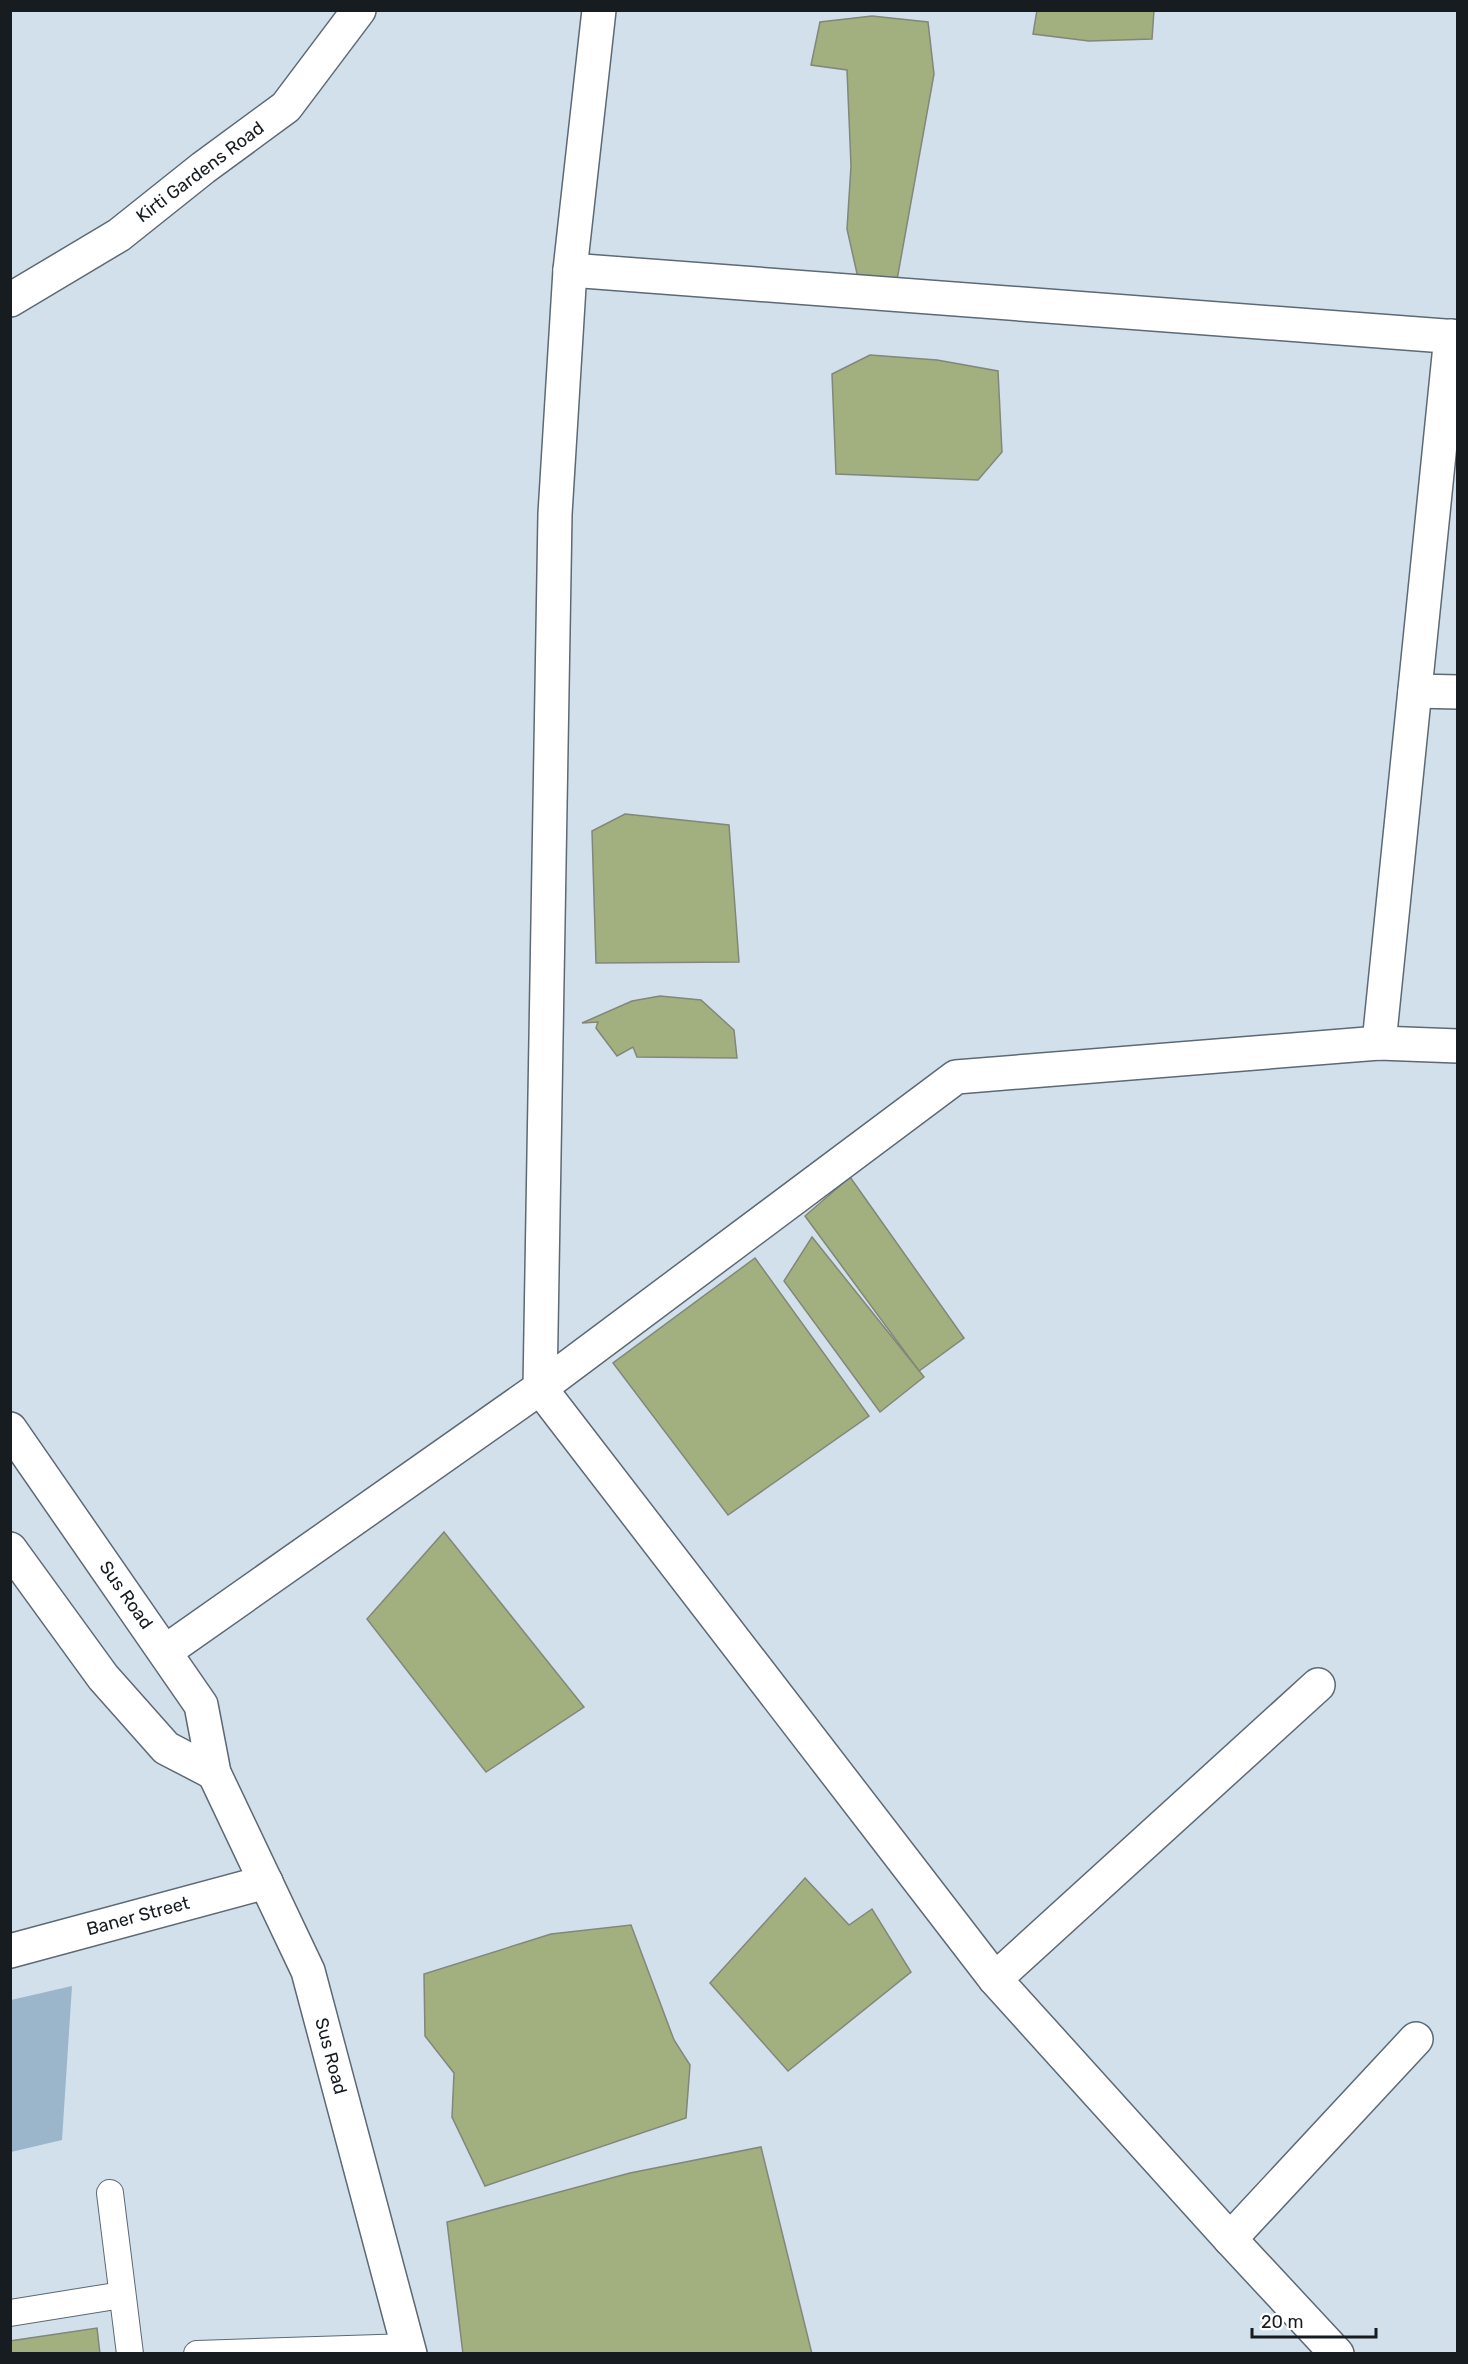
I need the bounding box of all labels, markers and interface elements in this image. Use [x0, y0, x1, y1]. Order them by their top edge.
street label: Kirti Gardens Road [132, 117, 268, 227]
street label: Sus Road [95, 1557, 157, 1633]
street label: Baner Street [84, 1892, 192, 1940]
street label: Sus Road [310, 2015, 352, 2097]
scale bar [1252, 2301, 1376, 2339]
text: 20 m [1261, 2311, 1303, 2333]

